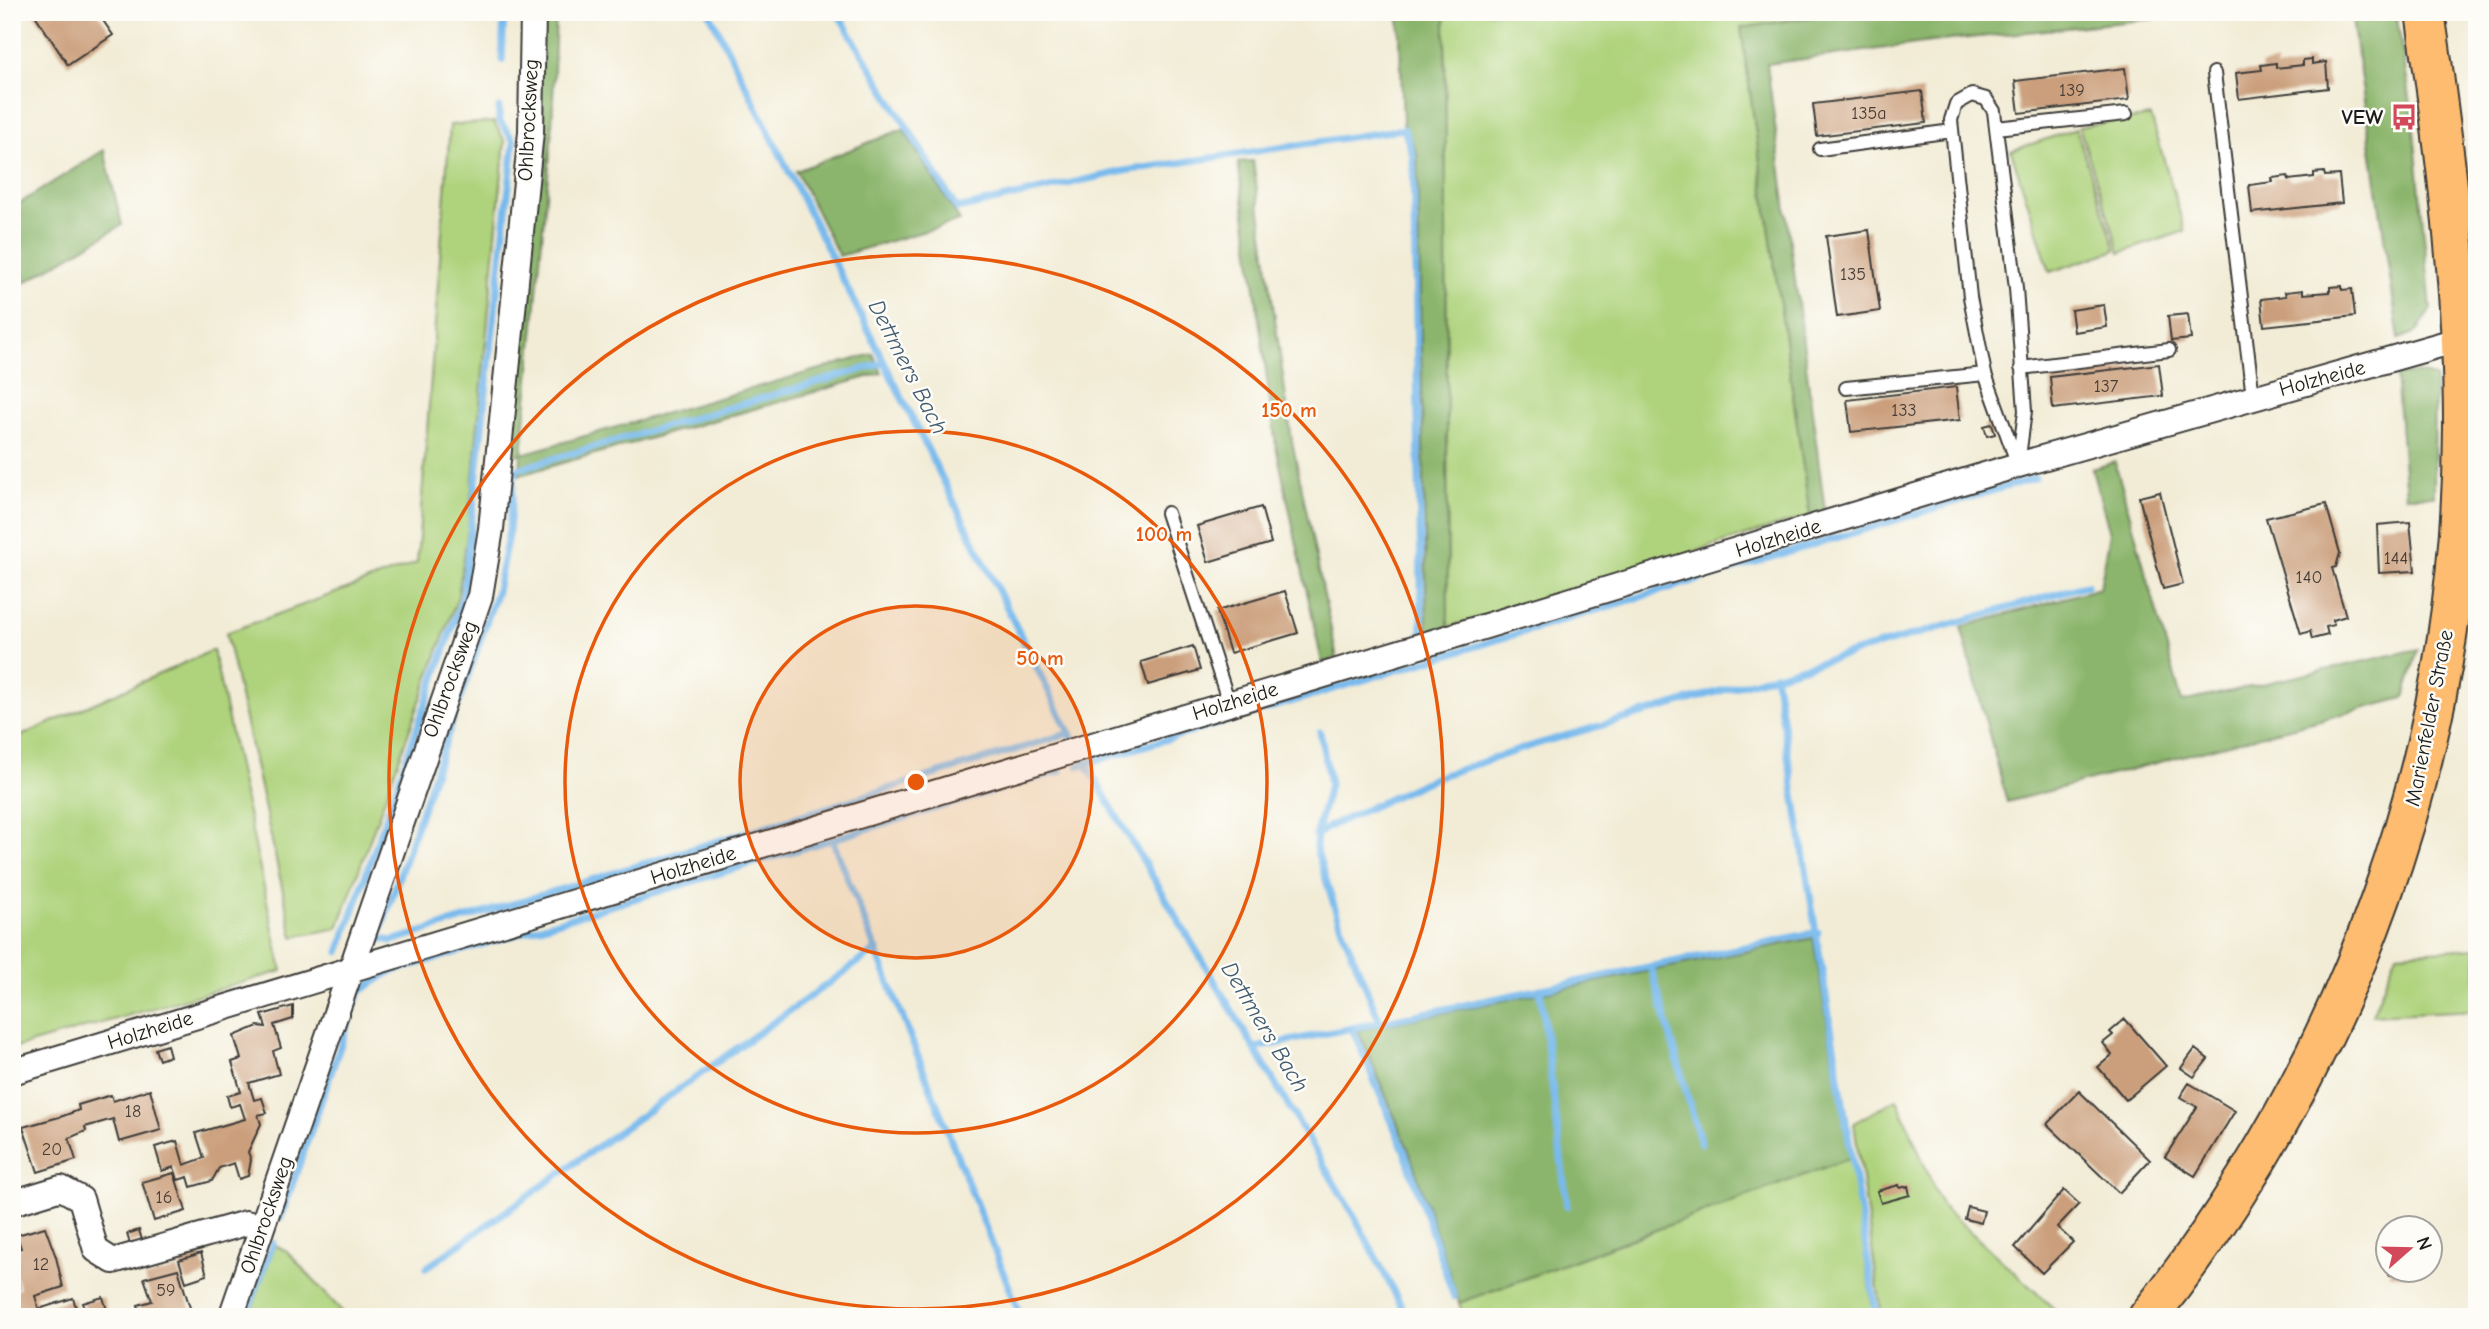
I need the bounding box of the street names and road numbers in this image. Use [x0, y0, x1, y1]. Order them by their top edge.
street label: Ohlbrocksweg [513, 58, 543, 182]
street label: Holzheide [2276, 355, 2368, 401]
street label: Holzheide [1732, 514, 1824, 562]
street label: Ohlbrocksweg [418, 617, 482, 741]
street label: Marienfelder Straße [2400, 628, 2458, 808]
street label: Holzheide [1189, 677, 1281, 725]
street label: Holzheide [647, 841, 739, 889]
street label: Holzheide [104, 1006, 196, 1054]
street label: Ohlbrocksweg [235, 1153, 297, 1277]

